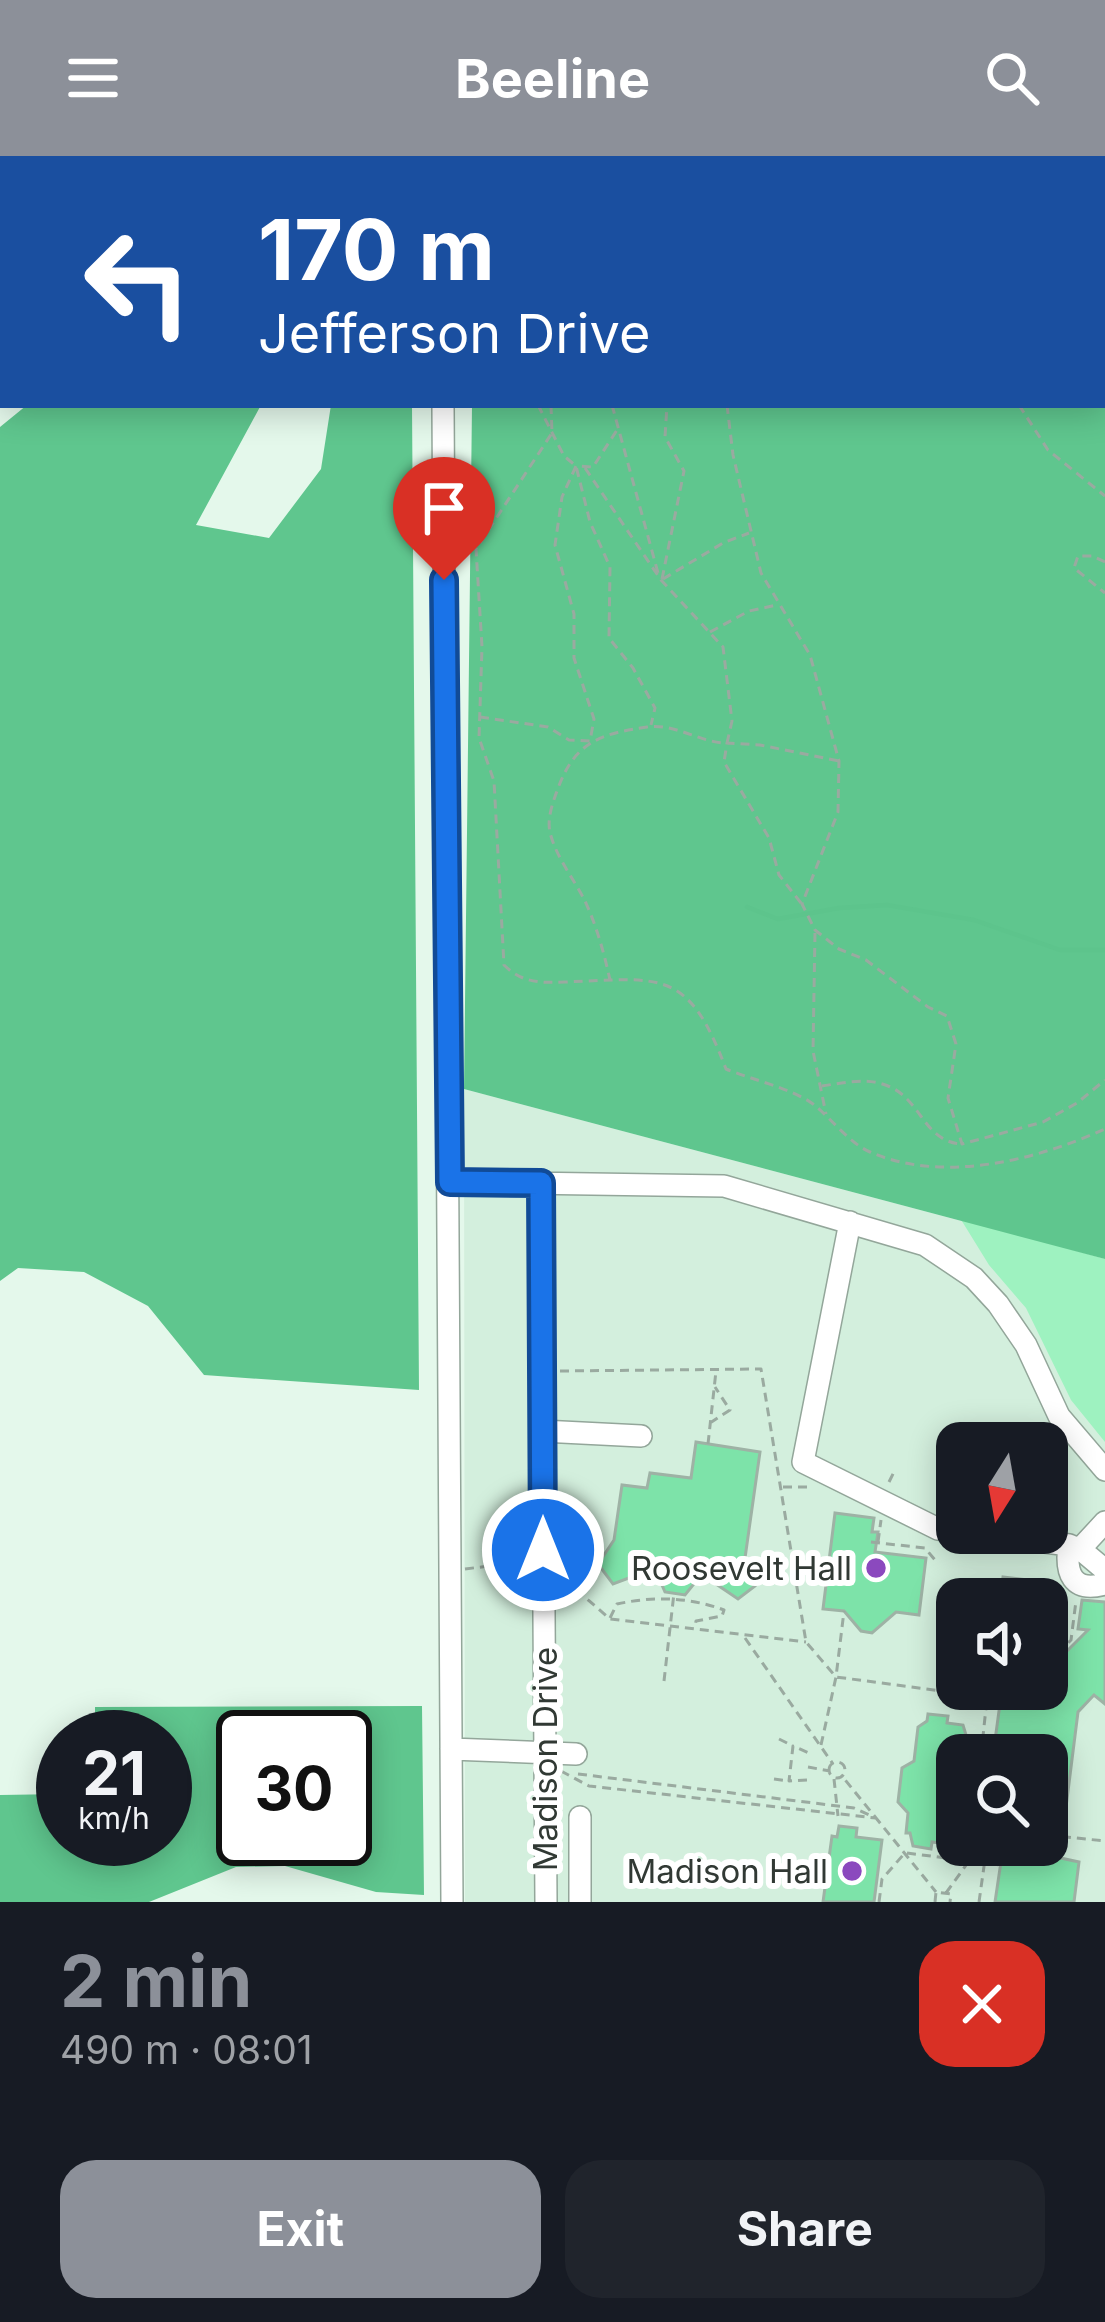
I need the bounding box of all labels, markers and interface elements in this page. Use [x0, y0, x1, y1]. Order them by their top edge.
icon: menu [60, 45, 126, 111]
icon: search [979, 45, 1045, 111]
text: Beeline [455, 46, 650, 111]
text: 170 m [258, 199, 495, 300]
icon: left [60, 204, 216, 360]
text: Jefferson Drive [258, 301, 650, 366]
pin [393, 457, 495, 580]
icon: arrive [411, 475, 477, 541]
north arrow [936, 1422, 1068, 1554]
map controls [936, 1422, 1068, 1866]
position arrow [480, 1487, 606, 1613]
place label: Roosevelt Hall [631, 1548, 852, 1588]
marker: Roosevelt Hall [863, 1555, 889, 1581]
button: sound [936, 1578, 1068, 1710]
street label: Madison Drive [525, 1647, 565, 1871]
speed limit sign: 30 [216, 1710, 372, 1866]
button: search [936, 1734, 1068, 1866]
text: 21 [82, 1737, 146, 1809]
text: km/h [78, 1800, 150, 1836]
place label: Madison Hall [626, 1851, 828, 1891]
marker: Madison Hall [839, 1858, 865, 1884]
text: 2 min [60, 1937, 252, 2024]
button: close [919, 1941, 1045, 2067]
text: 490 m · 08:01 [60, 2026, 313, 2073]
button: Exit [60, 2160, 541, 2298]
button: Share [565, 2160, 1045, 2298]

